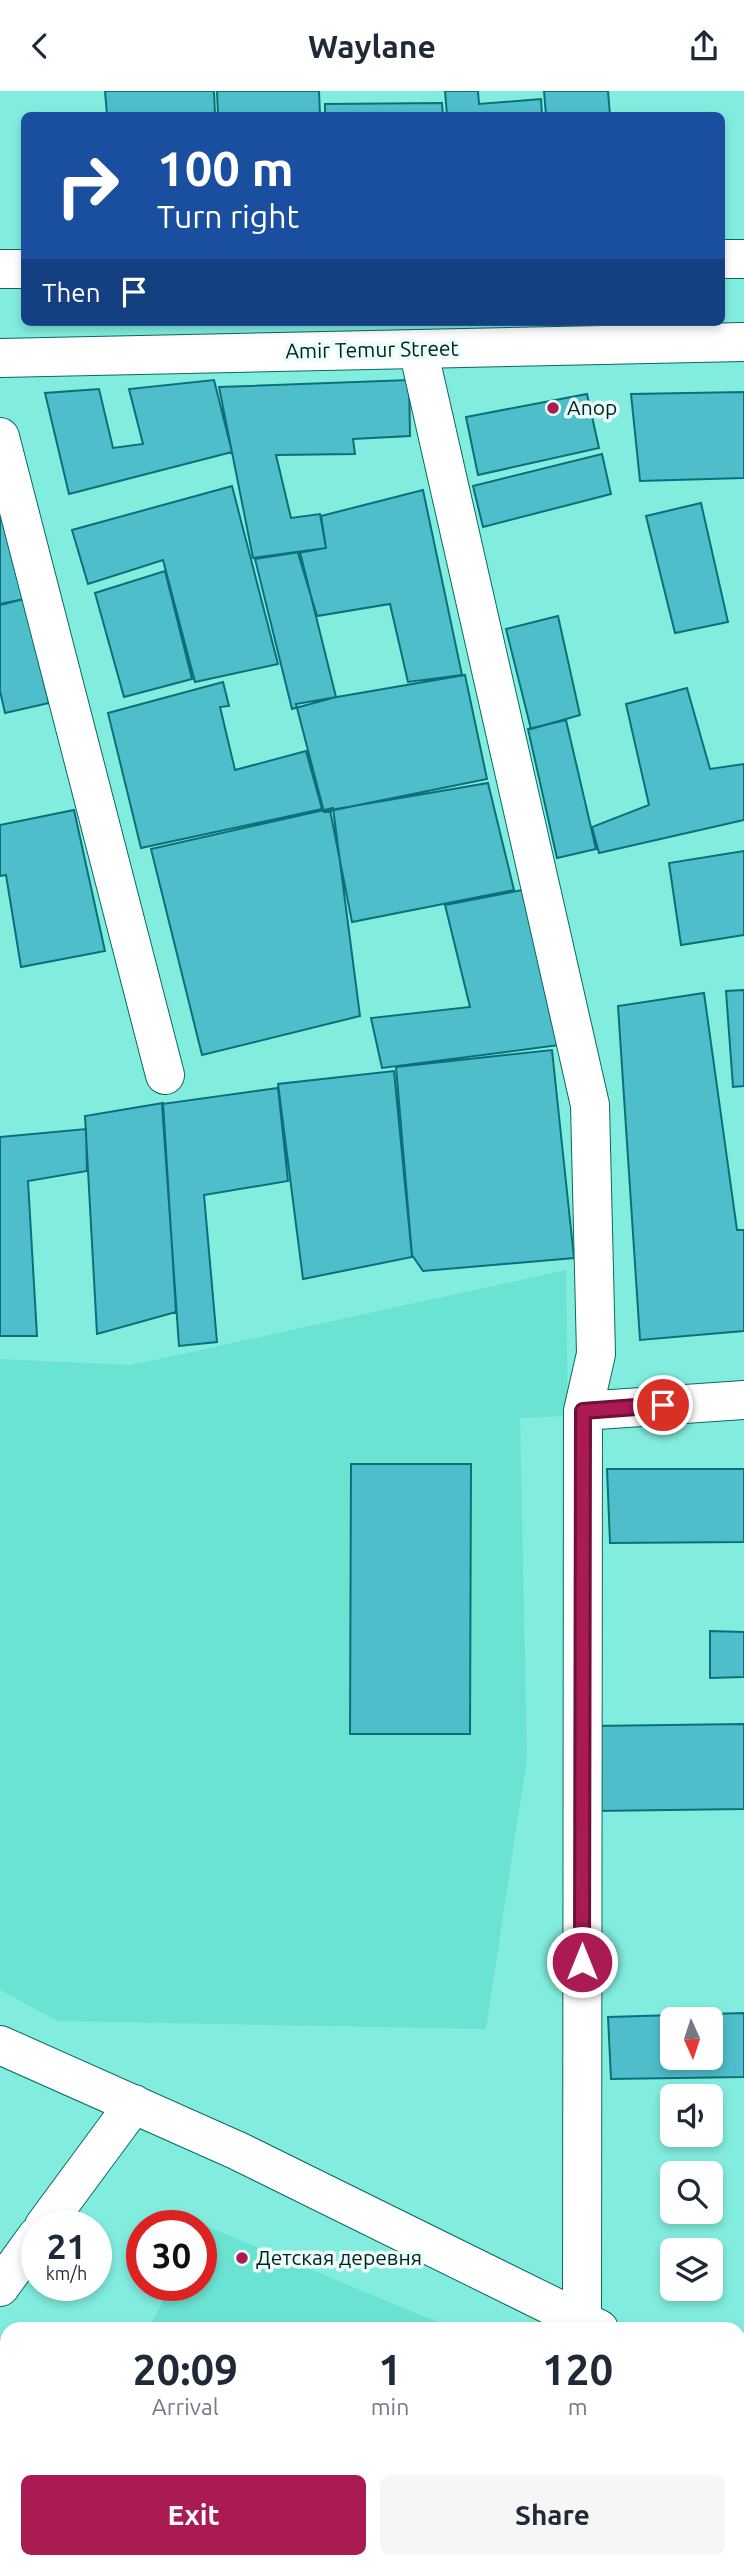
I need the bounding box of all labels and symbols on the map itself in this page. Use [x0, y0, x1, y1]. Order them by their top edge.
street label: Amir Temur Street [285, 335, 459, 363]
place label: Anop [567, 395, 617, 419]
marker: Anop [545, 400, 561, 416]
pin [633, 1375, 693, 1435]
position arrow [545, 1925, 619, 1999]
north arrow [660, 2007, 723, 2070]
speed limit sign: 30 [126, 2210, 217, 2301]
place label: Детская деревня [256, 2245, 422, 2269]
marker: Детская деревня [234, 2250, 250, 2266]

